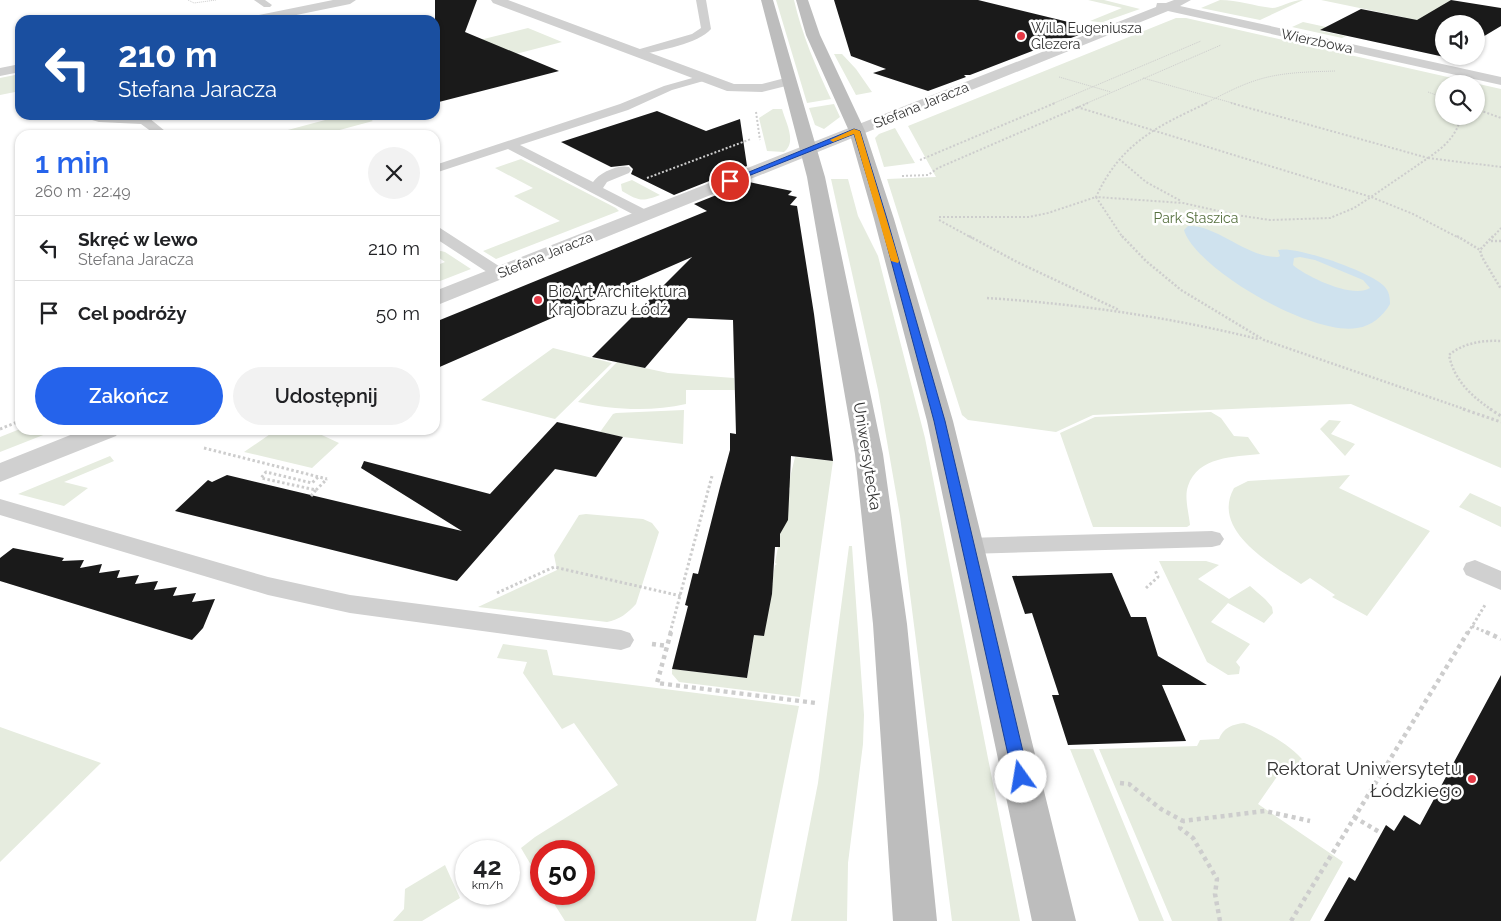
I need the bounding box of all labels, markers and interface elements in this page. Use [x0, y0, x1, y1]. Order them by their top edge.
map controls [1435, 15, 1485, 125]
button: sound [1435, 15, 1485, 65]
place label: Willa Eugeniusza Glezera [1031, 20, 1142, 52]
street label: Wierzbowa [1280, 26, 1354, 56]
marker: Willa Eugeniusza Glezera [1015, 30, 1027, 42]
text: 210 m [118, 34, 218, 75]
icon: left [35, 35, 100, 100]
button: search [1435, 75, 1485, 125]
text: Stefana Jaracza [118, 76, 277, 102]
street label: Stefana Jaracza [871, 79, 971, 131]
text: 1 min [35, 145, 110, 180]
button: close [368, 147, 420, 199]
pin [709, 160, 751, 202]
icon: arrive [716, 167, 744, 195]
text: 260 m · 22:49 [35, 182, 131, 201]
park label: Park Staszica [1154, 210, 1238, 226]
text: Skręć w lewo [78, 228, 198, 250]
street label: Stefana Jaracza [495, 229, 595, 281]
icon: left [35, 234, 63, 262]
text: 210 m [368, 237, 420, 259]
text: Stefana Jaracza [78, 250, 194, 269]
place label: BioArt Architektura Krajobrazu Łódź [548, 282, 687, 319]
marker: BioArt Architektura Krajobrazu Łódź [532, 294, 544, 306]
icon: arrive [35, 299, 63, 327]
text: Cel podróży [78, 302, 187, 324]
text: 50 m [376, 302, 420, 324]
button: Zakończ [35, 367, 223, 425]
button: Udostępnij [233, 367, 420, 425]
street label: Uniwersytecka [850, 401, 885, 512]
position arrow [994, 750, 1046, 802]
place label: Rektorat Uniwersytetu Łódzkiego [1266, 757, 1462, 801]
marker: Rektorat Uniwersytetu Łódzkiego [1466, 773, 1478, 785]
speed limit sign: 50 [530, 840, 595, 905]
text: 42 [473, 851, 502, 881]
text: km/h [472, 878, 503, 892]

